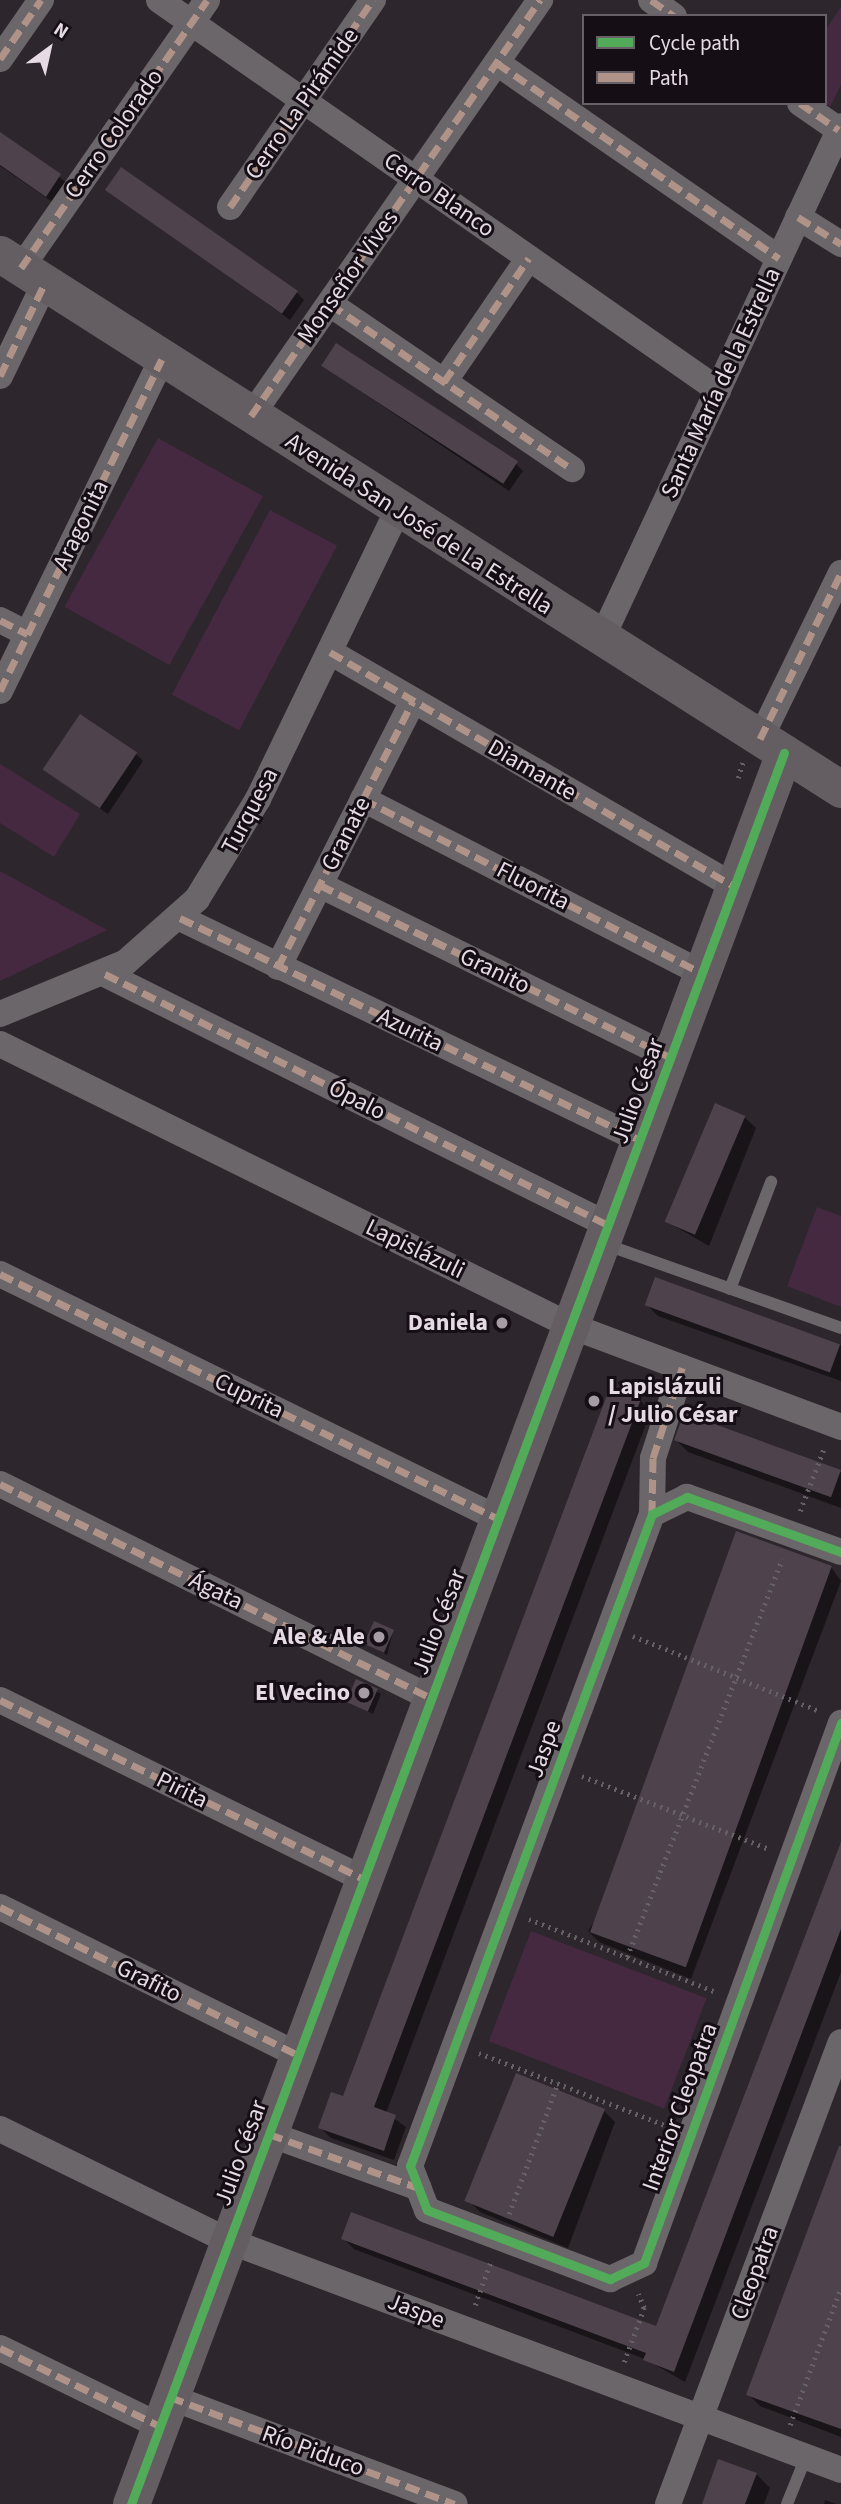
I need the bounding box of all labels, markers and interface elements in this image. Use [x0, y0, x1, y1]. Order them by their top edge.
north arrow [14, 14, 84, 84]
legend [582, 14, 827, 105]
text: N [48, 16, 73, 46]
street label: Cerro La Pirámide [239, 23, 365, 185]
text: Cycle path [649, 28, 740, 58]
text: Path [649, 63, 689, 93]
street label: Cerro Colorado [59, 64, 169, 204]
street label: Cerro Blanco [378, 146, 500, 244]
street label: Monseñor Vives [291, 205, 405, 349]
street label: Santa María de la Estrella [655, 263, 787, 503]
street label: Avenida San José de La Estrella [280, 427, 558, 621]
street label: Aragonita [47, 475, 115, 575]
street label: Diamante [483, 733, 581, 807]
street label: Turquesa [215, 763, 285, 859]
street label: Granate [315, 792, 377, 876]
street label: Fluorita [492, 855, 574, 917]
street label: Granito [455, 942, 535, 1000]
street label: Azurita [372, 1002, 448, 1058]
street label: Julio César [606, 1034, 670, 1148]
street label: Ópalo [324, 1074, 390, 1126]
street label: Lapislázuli [361, 1213, 469, 1285]
place label: Daniela [408, 1309, 488, 1337]
marker: Daniela [494, 1315, 510, 1331]
street label: Cuprita [210, 1367, 288, 1425]
place label: Lapislázuli / Julio César [608, 1373, 738, 1429]
marker: Lapislázuli / Julio César [586, 1393, 602, 1409]
street label: Julio César [406, 1565, 472, 1679]
street label: Ágata [184, 1566, 248, 1616]
place label: Ale & Ale [273, 1623, 365, 1651]
marker: Ale & Ale [371, 1629, 387, 1645]
place label: El Vecino [255, 1679, 350, 1707]
marker: El Vecino [356, 1685, 372, 1701]
street label: Jaspe [520, 1716, 568, 1782]
street label: Pirita [152, 1765, 212, 1815]
street label: Grafito [112, 1953, 186, 2009]
street label: Interior Cleopatra [636, 2019, 724, 2195]
street label: Julio César [209, 2096, 273, 2210]
street label: Cleopatra [725, 2222, 785, 2324]
street label: Jaspe [383, 2287, 449, 2335]
street label: Río Piduco [258, 2419, 368, 2483]

